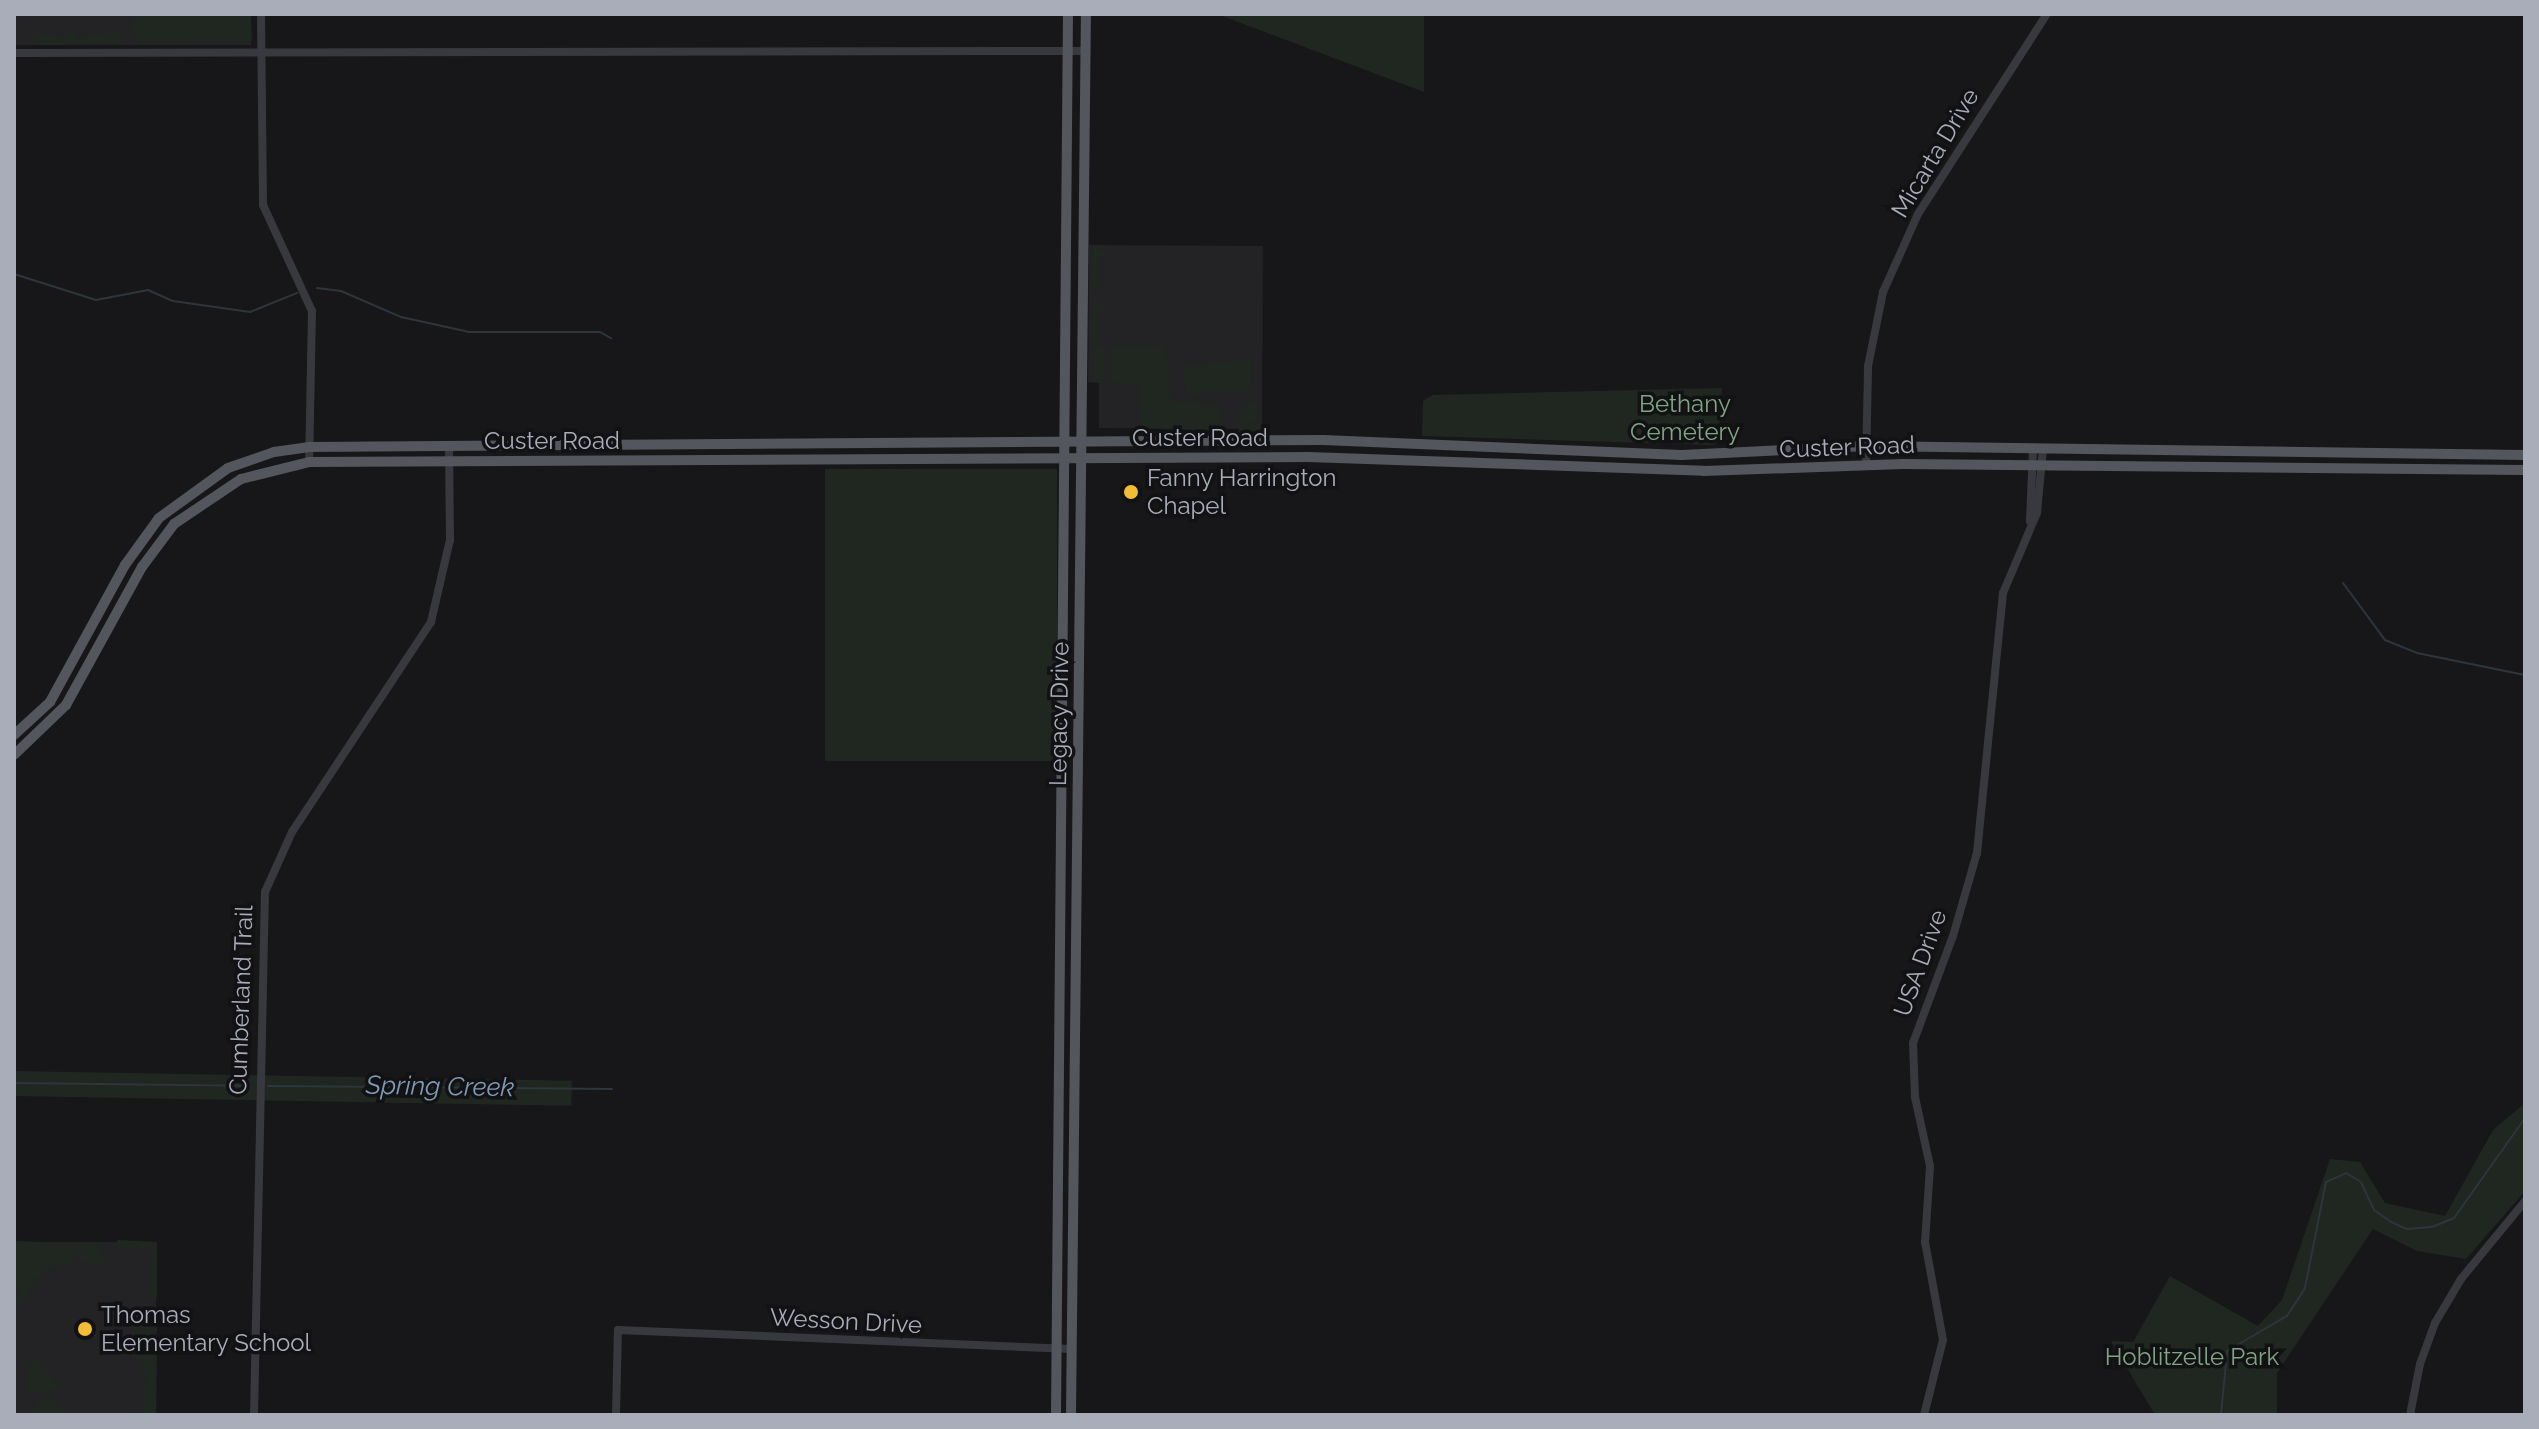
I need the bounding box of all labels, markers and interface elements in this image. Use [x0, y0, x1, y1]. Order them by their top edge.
street label: Micarta Drive [1885, 83, 1985, 223]
park label: Bethany Cemetery [1630, 390, 1740, 446]
street label: Custer Road [1132, 424, 1268, 452]
street label: Custer Road [484, 427, 620, 455]
street label: Custer Road [1778, 430, 1916, 464]
place label: Fanny Harrington Chapel [1147, 464, 1337, 520]
marker: Fanny Harrington Chapel [1122, 483, 1140, 501]
street label: Legacy Drive [1043, 641, 1075, 787]
street label: Cumberland Trail [223, 904, 259, 1096]
street label: USA Drive [1887, 905, 1953, 1021]
water label: Spring Creek [365, 1070, 515, 1104]
place label: Thomas Elementary School [101, 1301, 312, 1357]
street label: Wesson Drive [769, 1303, 923, 1339]
marker: Thomas Elementary School [76, 1320, 94, 1338]
park label: Hoblitzelle Park [2105, 1343, 2279, 1371]

